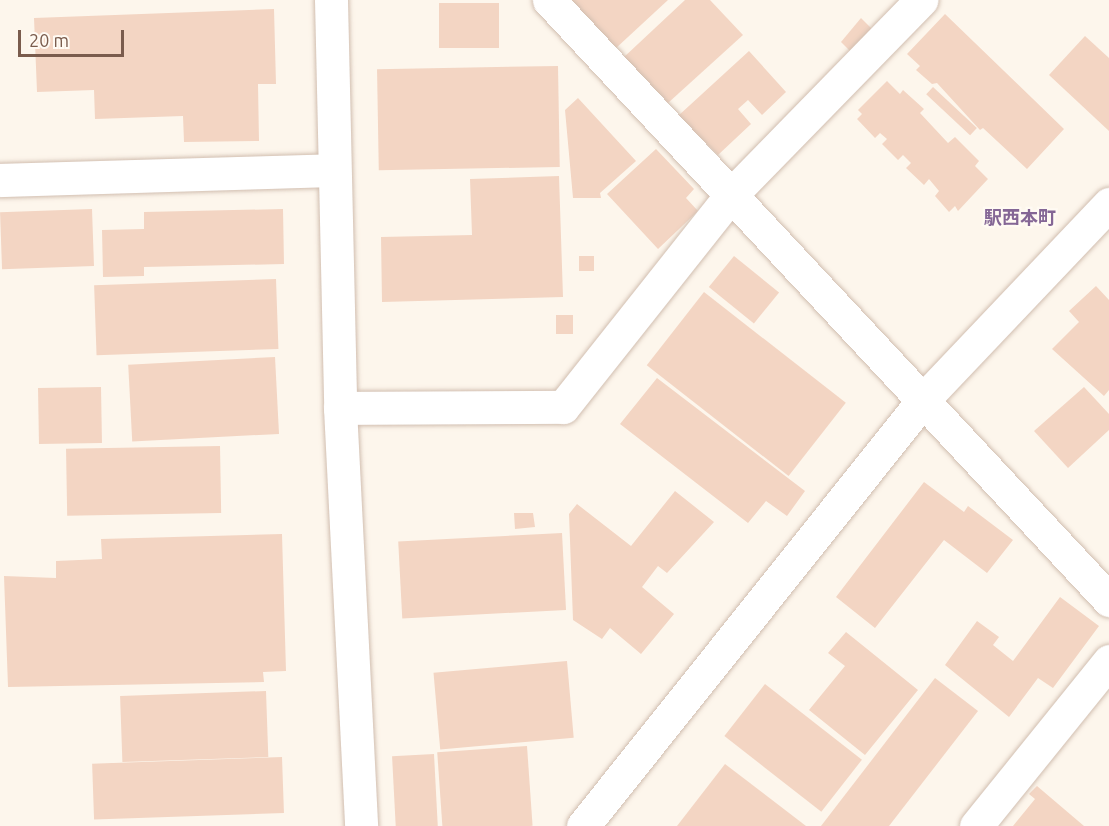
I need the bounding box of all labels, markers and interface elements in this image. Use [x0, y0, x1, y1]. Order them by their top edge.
scale bar [21, 18, 128, 56]
text: 20 m [29, 30, 69, 50]
district label: 駅西本町 [984, 206, 1056, 228]

